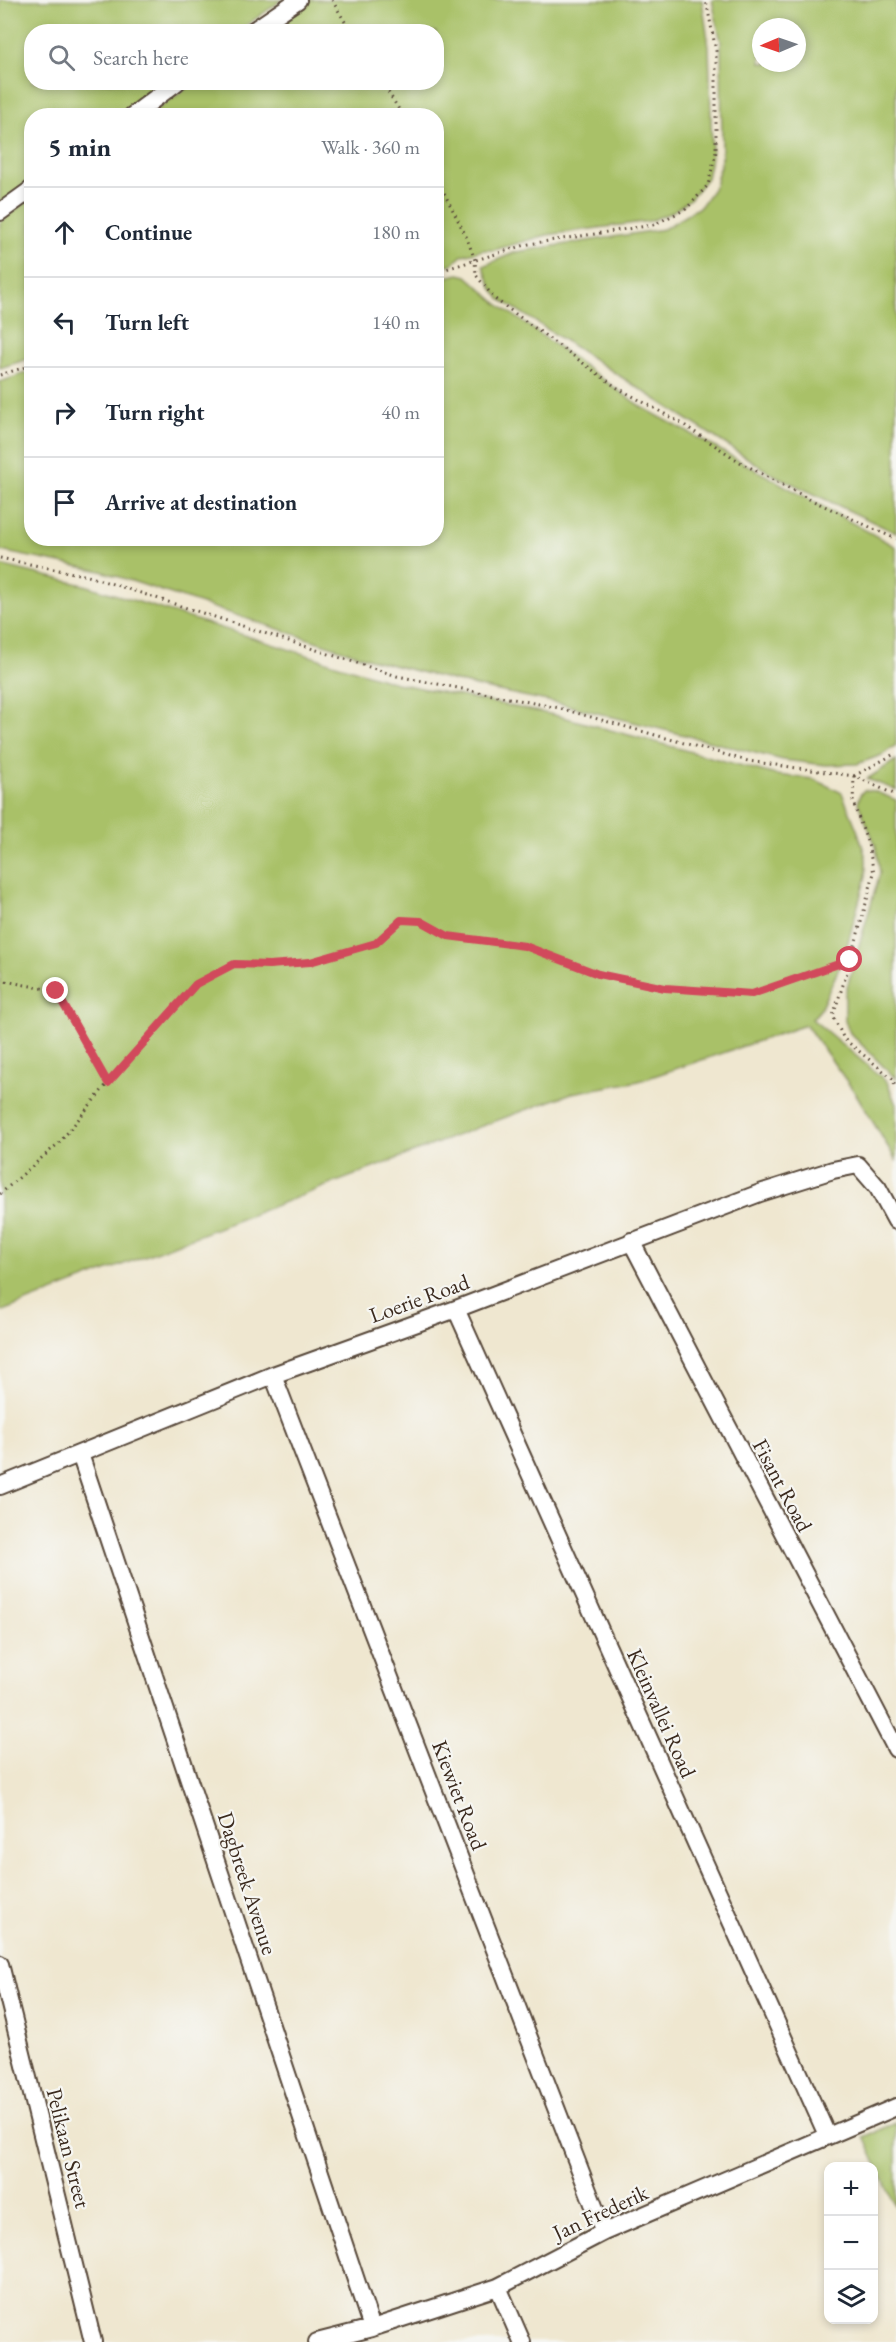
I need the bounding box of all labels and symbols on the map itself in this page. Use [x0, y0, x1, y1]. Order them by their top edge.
north arrow [752, 18, 806, 72]
route start [836, 946, 862, 972]
route end [42, 977, 68, 1003]
street label: Loerie Road [365, 1267, 474, 1330]
street label: Fisant Road [746, 1434, 820, 1538]
street label: Kleinvallei Road [620, 1644, 703, 1783]
street label: Kiewiet Road [425, 1736, 494, 1855]
street label: Dagbreek Avenue [211, 1808, 284, 1959]
street label: Pelikaan Street [40, 2085, 97, 2211]
street label: Jan Frederik [546, 2177, 653, 2248]

